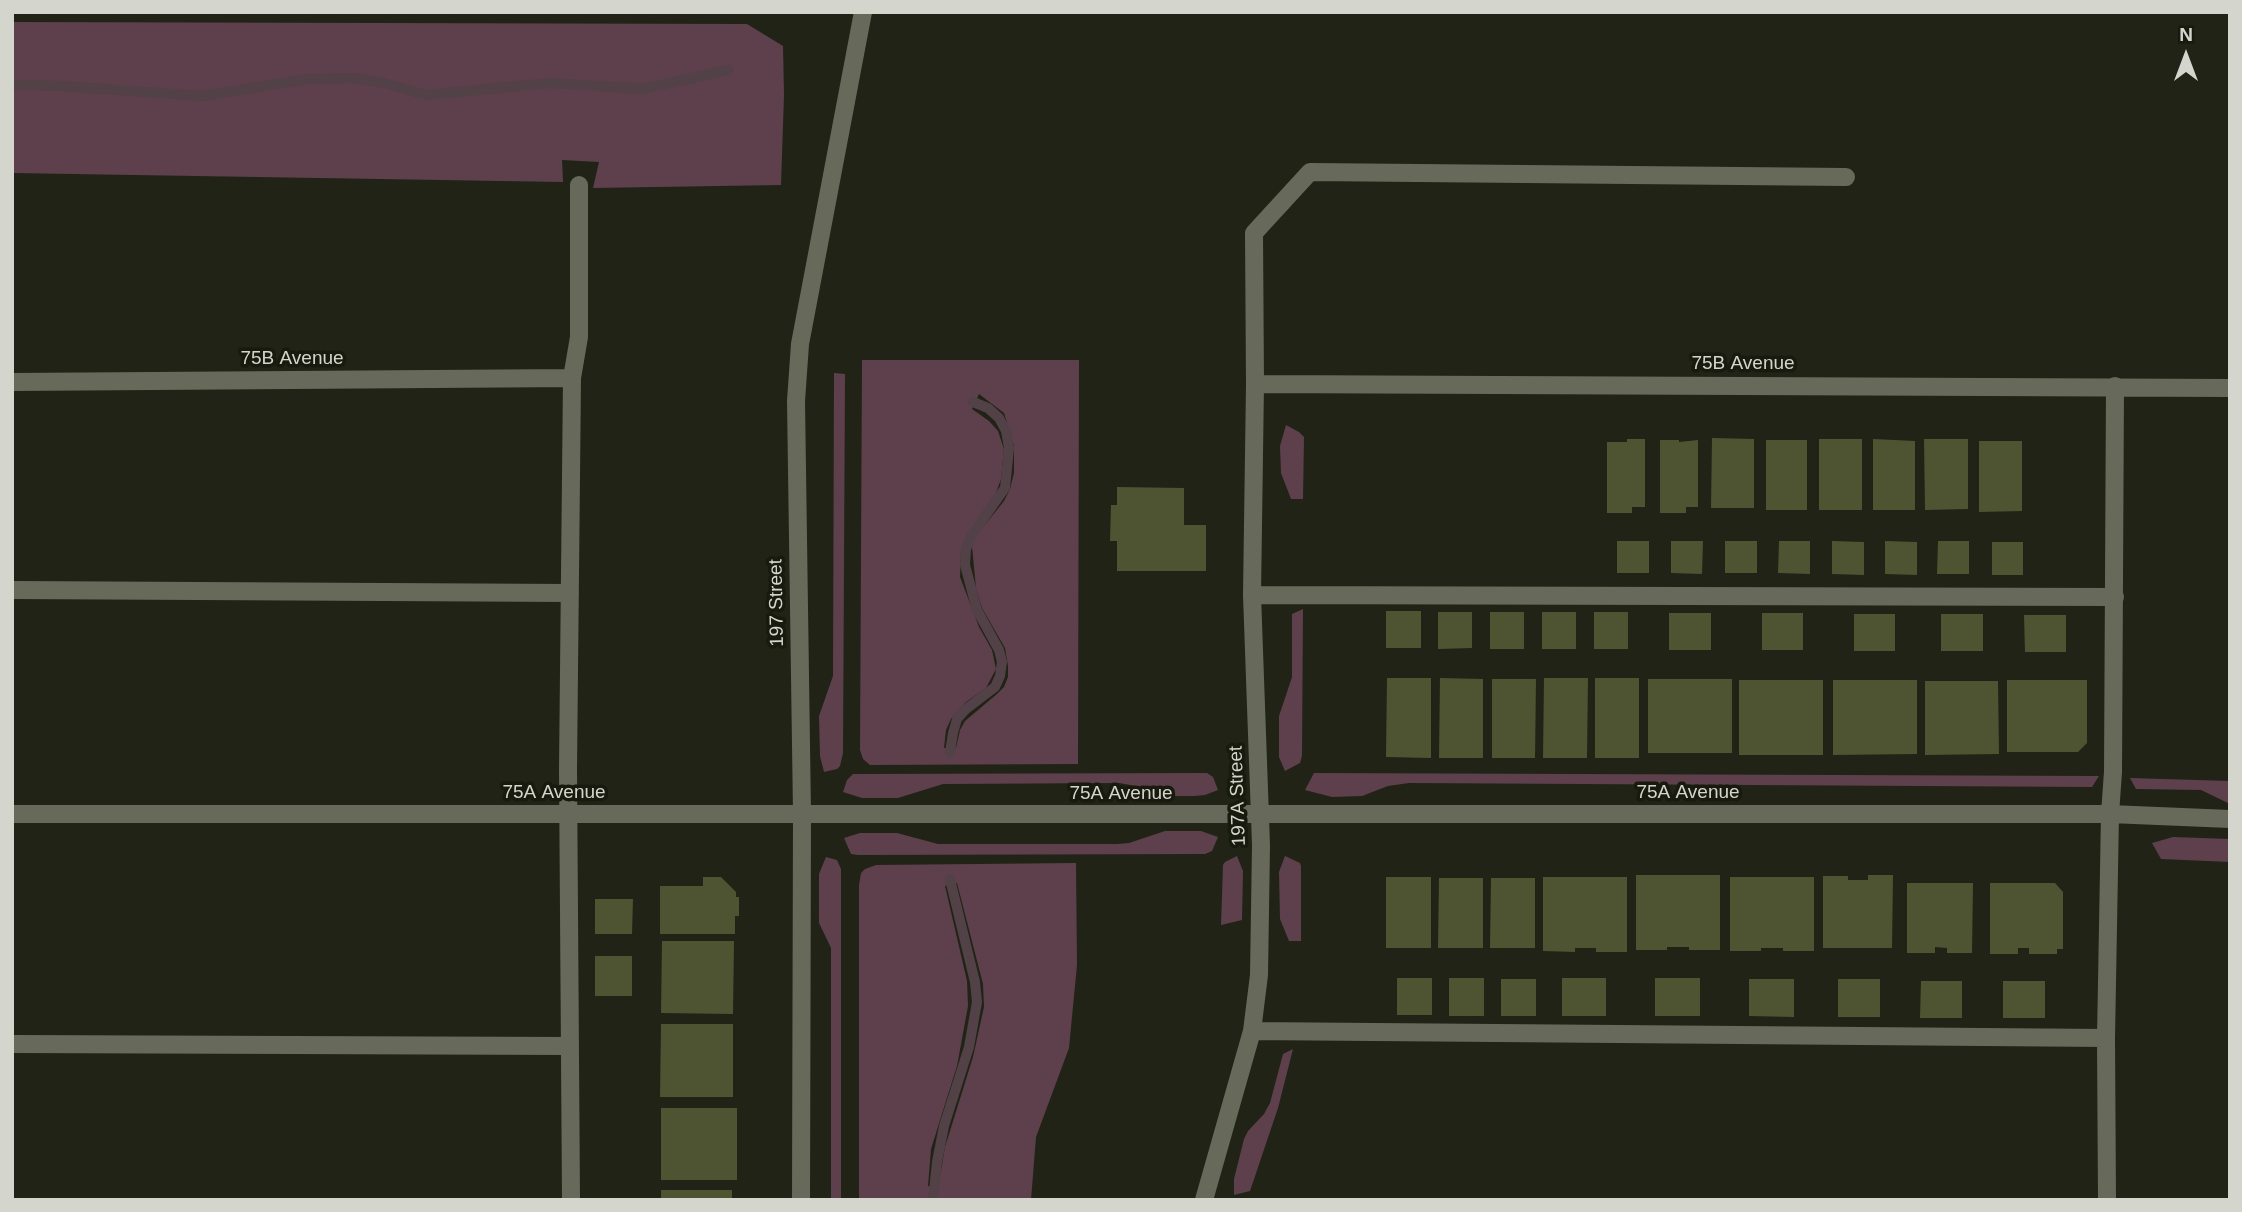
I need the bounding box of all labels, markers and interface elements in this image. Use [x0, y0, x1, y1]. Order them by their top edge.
north arrow [2151, 21, 2221, 91]
text: N [2179, 24, 2193, 45]
street label: 75B Avenue [240, 348, 344, 370]
street label: 75B Avenue [1691, 353, 1795, 375]
street label: 197 Street [765, 559, 789, 647]
street label: 197A Street [1225, 745, 1251, 847]
street label: 75A Avenue [502, 782, 606, 804]
street label: 75A Avenue [1636, 782, 1740, 804]
street label: 75A Avenue [1069, 783, 1173, 805]

